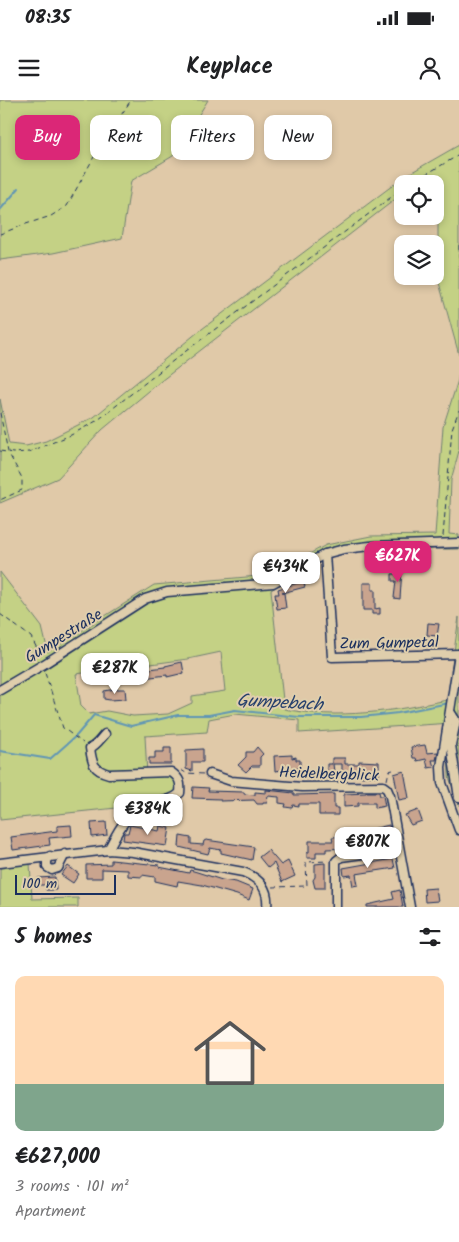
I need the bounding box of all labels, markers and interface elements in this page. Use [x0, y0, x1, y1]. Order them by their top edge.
text: 08:35 [25, 3, 71, 33]
text: Keyplace [187, 50, 272, 85]
icon: menu [15, 54, 43, 82]
icon: person [416, 54, 444, 82]
chip: Buy [15, 115, 80, 160]
chip: Rent [90, 115, 161, 160]
chip: Filters [171, 115, 254, 160]
chip: New [264, 115, 332, 160]
map controls [394, 175, 444, 285]
button: locate [394, 175, 444, 225]
button: layers [394, 235, 444, 285]
pin: €627K [363, 540, 433, 583]
text: €627K [375, 544, 421, 569]
pin: €434K [251, 552, 321, 594]
text: €434K [263, 555, 309, 580]
street label: Gumpestraße [20, 603, 107, 670]
street label: Zum Gumpetal [339, 630, 439, 657]
pin: €287K [80, 652, 150, 695]
text: €287K [92, 656, 138, 681]
water label: Gumpebach [236, 687, 325, 720]
street label: Heidelbergblick [278, 760, 380, 789]
pin: €384K [113, 794, 183, 836]
text: €384K [125, 797, 171, 822]
pin: €807K [333, 826, 403, 869]
text: €807K [346, 830, 390, 855]
scale bar [15, 872, 116, 895]
text: 100 m [22, 873, 57, 895]
text: 5 homes [15, 921, 92, 954]
icon: filters [416, 923, 444, 951]
icon: home [185, 1008, 275, 1098]
text: €627,000 [15, 1141, 100, 1174]
text: 3 rooms · 101 m² [15, 1174, 129, 1199]
text: Apartment [15, 1199, 86, 1224]

